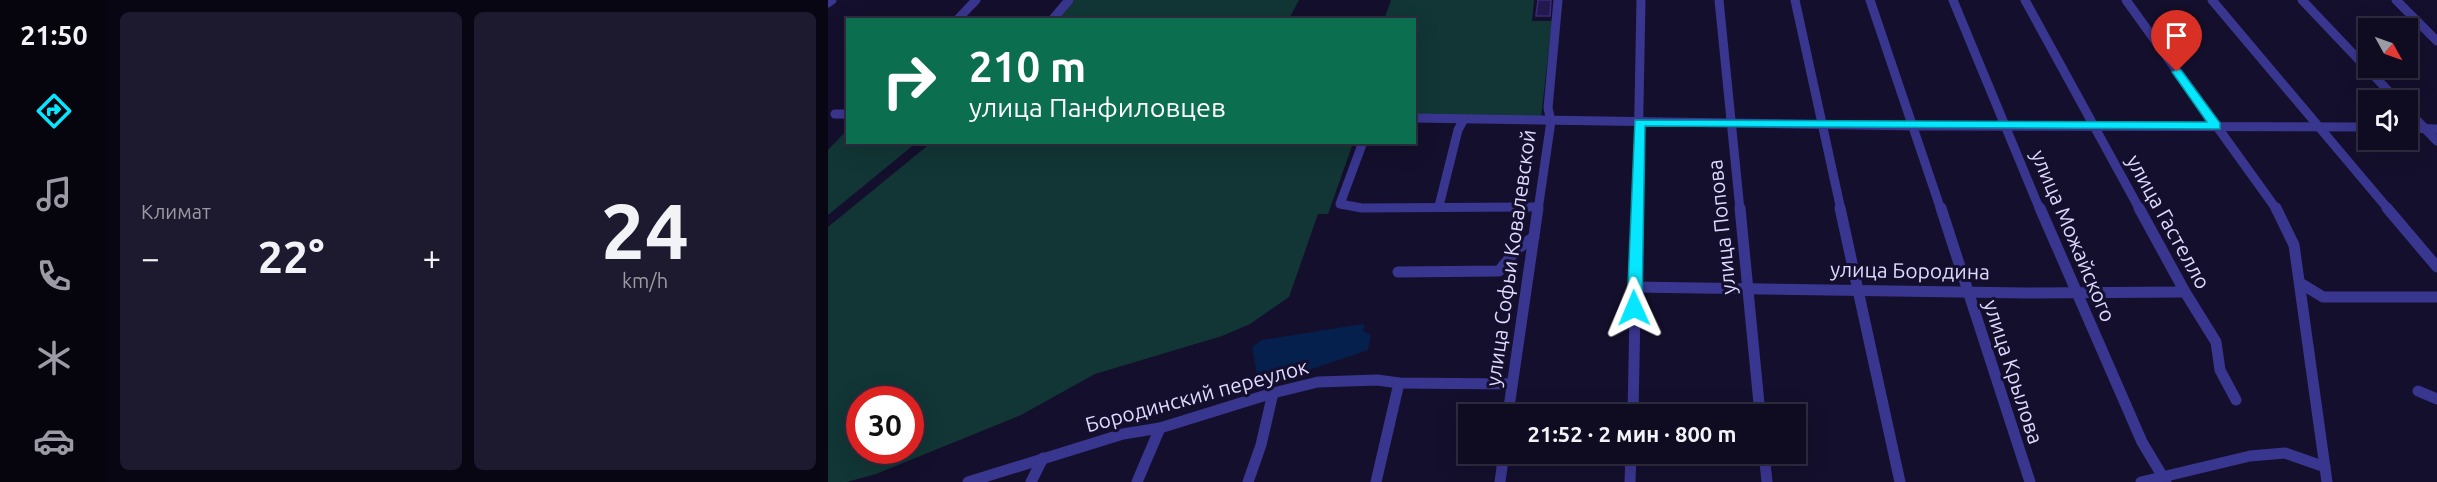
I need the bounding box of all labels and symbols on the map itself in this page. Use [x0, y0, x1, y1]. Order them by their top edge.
pin [2151, 10, 2202, 72]
north arrow [2358, 18, 2418, 78]
street label: улица Софьи Ковалевской [1480, 128, 1540, 388]
street label: улица Можайского [2027, 146, 2121, 325]
street label: улица Гастелло [2122, 150, 2216, 293]
street label: улица Попова [1702, 158, 1740, 296]
street label: улица Бородина [1830, 257, 1990, 283]
position arrow [1602, 276, 1666, 340]
street label: улица Крылова [1979, 297, 2049, 447]
street label: Бородинский переулок [1083, 354, 1311, 436]
speed limit sign: 30 [846, 386, 924, 464]

